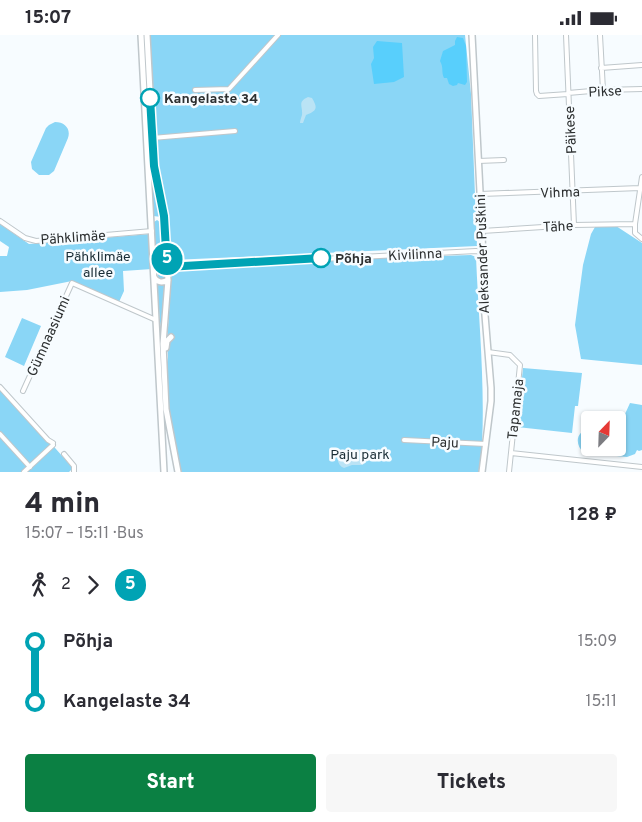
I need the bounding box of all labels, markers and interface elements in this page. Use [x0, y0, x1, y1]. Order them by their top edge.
text: 15:07 [25, 6, 71, 30]
street label: Pikse [588, 83, 622, 102]
marker: Kangelaste 34 [140, 88, 160, 108]
place label: Kangelaste 34 [164, 91, 258, 108]
street label: Päikese [562, 106, 581, 154]
street label: Vihma [540, 184, 580, 203]
street label: Aleksander Puškini [473, 194, 494, 314]
street label: Tähe [542, 218, 574, 237]
street label: Pähklimäe [40, 228, 106, 249]
line badge: 5 [151, 243, 183, 275]
street label: Kivilinna [388, 246, 443, 265]
text: 5 [162, 247, 173, 270]
marker: Põhja [311, 248, 331, 268]
park label: Pähklimäe allee [65, 249, 131, 282]
place label: Põhja [335, 251, 372, 268]
street label: Gümnaasiumi [24, 294, 75, 379]
street label: Tapamaja [505, 378, 528, 440]
north arrow [581, 411, 626, 456]
map controls [581, 411, 626, 456]
street label: Paju [431, 435, 459, 452]
park label: Paju park [330, 447, 390, 464]
text: 4 min [25, 487, 100, 523]
text: 128 ₽ [569, 503, 617, 527]
text: 15:07 – 15:11 · Bus [25, 524, 144, 544]
icon: walk [25, 571, 53, 599]
icon: forward [79, 571, 107, 599]
text: 5 [125, 573, 136, 596]
text: 2 [61, 575, 71, 595]
text: Põhja [63, 630, 113, 654]
text: 15:09 [578, 632, 617, 652]
text: Kangelaste 34 [63, 690, 191, 714]
text: 15:11 [586, 692, 617, 712]
button: Start [25, 754, 316, 812]
button: Tickets [326, 754, 617, 812]

